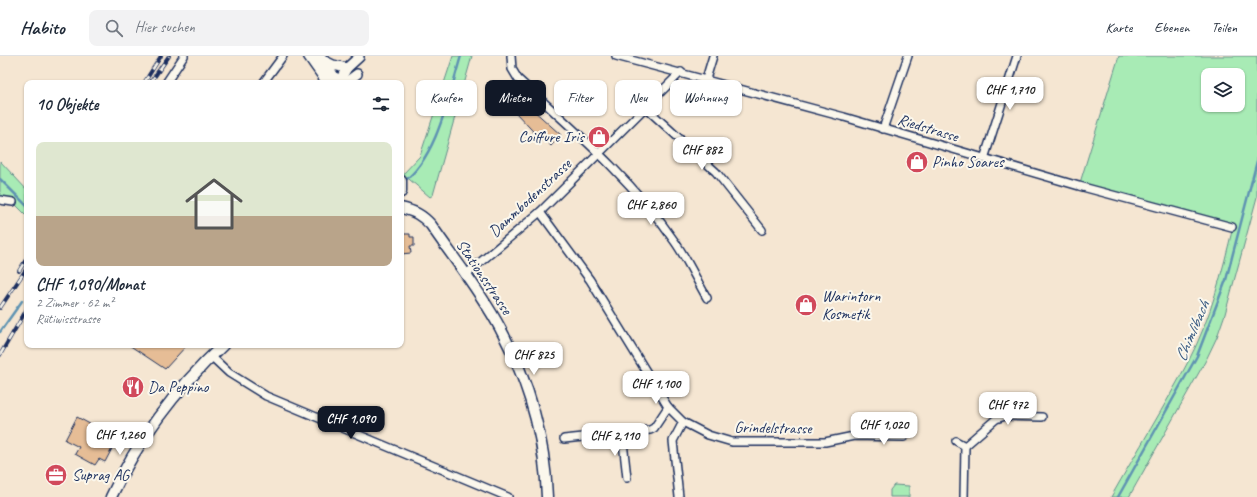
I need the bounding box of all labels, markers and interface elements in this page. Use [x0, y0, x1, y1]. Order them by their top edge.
search box [89, 10, 369, 46]
text: Habito [20, 16, 65, 40]
icon: search [103, 17, 125, 39]
text: Hier suchen [135, 18, 195, 37]
text: Karte [1105, 19, 1132, 36]
text: Ebenen [1154, 19, 1189, 36]
text: Teilen [1211, 19, 1237, 36]
map controls [1201, 68, 1245, 112]
button: layers [1201, 68, 1245, 112]
pin: CHF 1,710 [964, 77, 1056, 111]
chip: Kaufen [416, 80, 477, 116]
chip: Mieten [485, 80, 546, 116]
chip: Filter [554, 80, 607, 116]
chip: Neu [615, 80, 662, 116]
chip: Wohnung [670, 80, 742, 116]
text: CHF 1,710 [986, 82, 1034, 98]
icon: filters [370, 93, 392, 115]
text: 10 Objekte [36, 94, 99, 115]
street label: Riedstrasse [895, 109, 962, 147]
shop icon: Coiffure Iris [586, 124, 612, 150]
place label: Coiffure Iris [518, 127, 586, 147]
pin: CHF 882 [665, 137, 739, 171]
text: CHF 882 [682, 142, 722, 158]
shop icon: Pinho Soares [904, 149, 930, 175]
place label: Pinho Soares [932, 152, 1005, 172]
street label: Dammbodenstrasse [484, 153, 577, 241]
icon: home [178, 168, 250, 240]
pin: CHF 2,860 [605, 192, 697, 226]
text: CHF 2,860 [626, 197, 676, 213]
street label: Stationsstrasse [452, 236, 517, 320]
text: CHF 1,090/Monat [36, 274, 144, 295]
place label: Warintorn Kosmetik [822, 286, 881, 324]
shop icon: Warintorn Kosmetik [793, 292, 819, 318]
text: 2 Zimmer · 62 m² [36, 295, 113, 311]
water label: Chimlibach [1170, 296, 1215, 364]
text: Rütiwisstrasse [36, 311, 100, 327]
pin: CHF 825 [497, 342, 571, 376]
text: CHF 825 [514, 347, 554, 363]
pin: CHF 1,100 [610, 371, 702, 405]
restaurant icon: Da Peppino [120, 374, 146, 400]
text: CHF 1,100 [632, 376, 680, 392]
place label: Da Peppino [148, 377, 210, 397]
pin: CHF 972 [971, 392, 1045, 426]
text: CHF 972 [988, 397, 1028, 413]
pin: CHF 1,090 [305, 406, 397, 440]
text: CHF 1,090 [327, 411, 375, 427]
pin: CHF 1,020 [838, 412, 930, 446]
street label: Grindelstrasse [734, 417, 814, 439]
text: CHF 1,020 [860, 417, 908, 433]
pin: CHF 1,260 [74, 422, 166, 456]
pin: CHF 2,110 [569, 423, 661, 457]
text: CHF 1,260 [95, 427, 145, 443]
text: CHF 2,110 [591, 428, 639, 444]
office icon: Suprag AG [43, 462, 69, 488]
place label: Suprag AG [72, 465, 131, 485]

